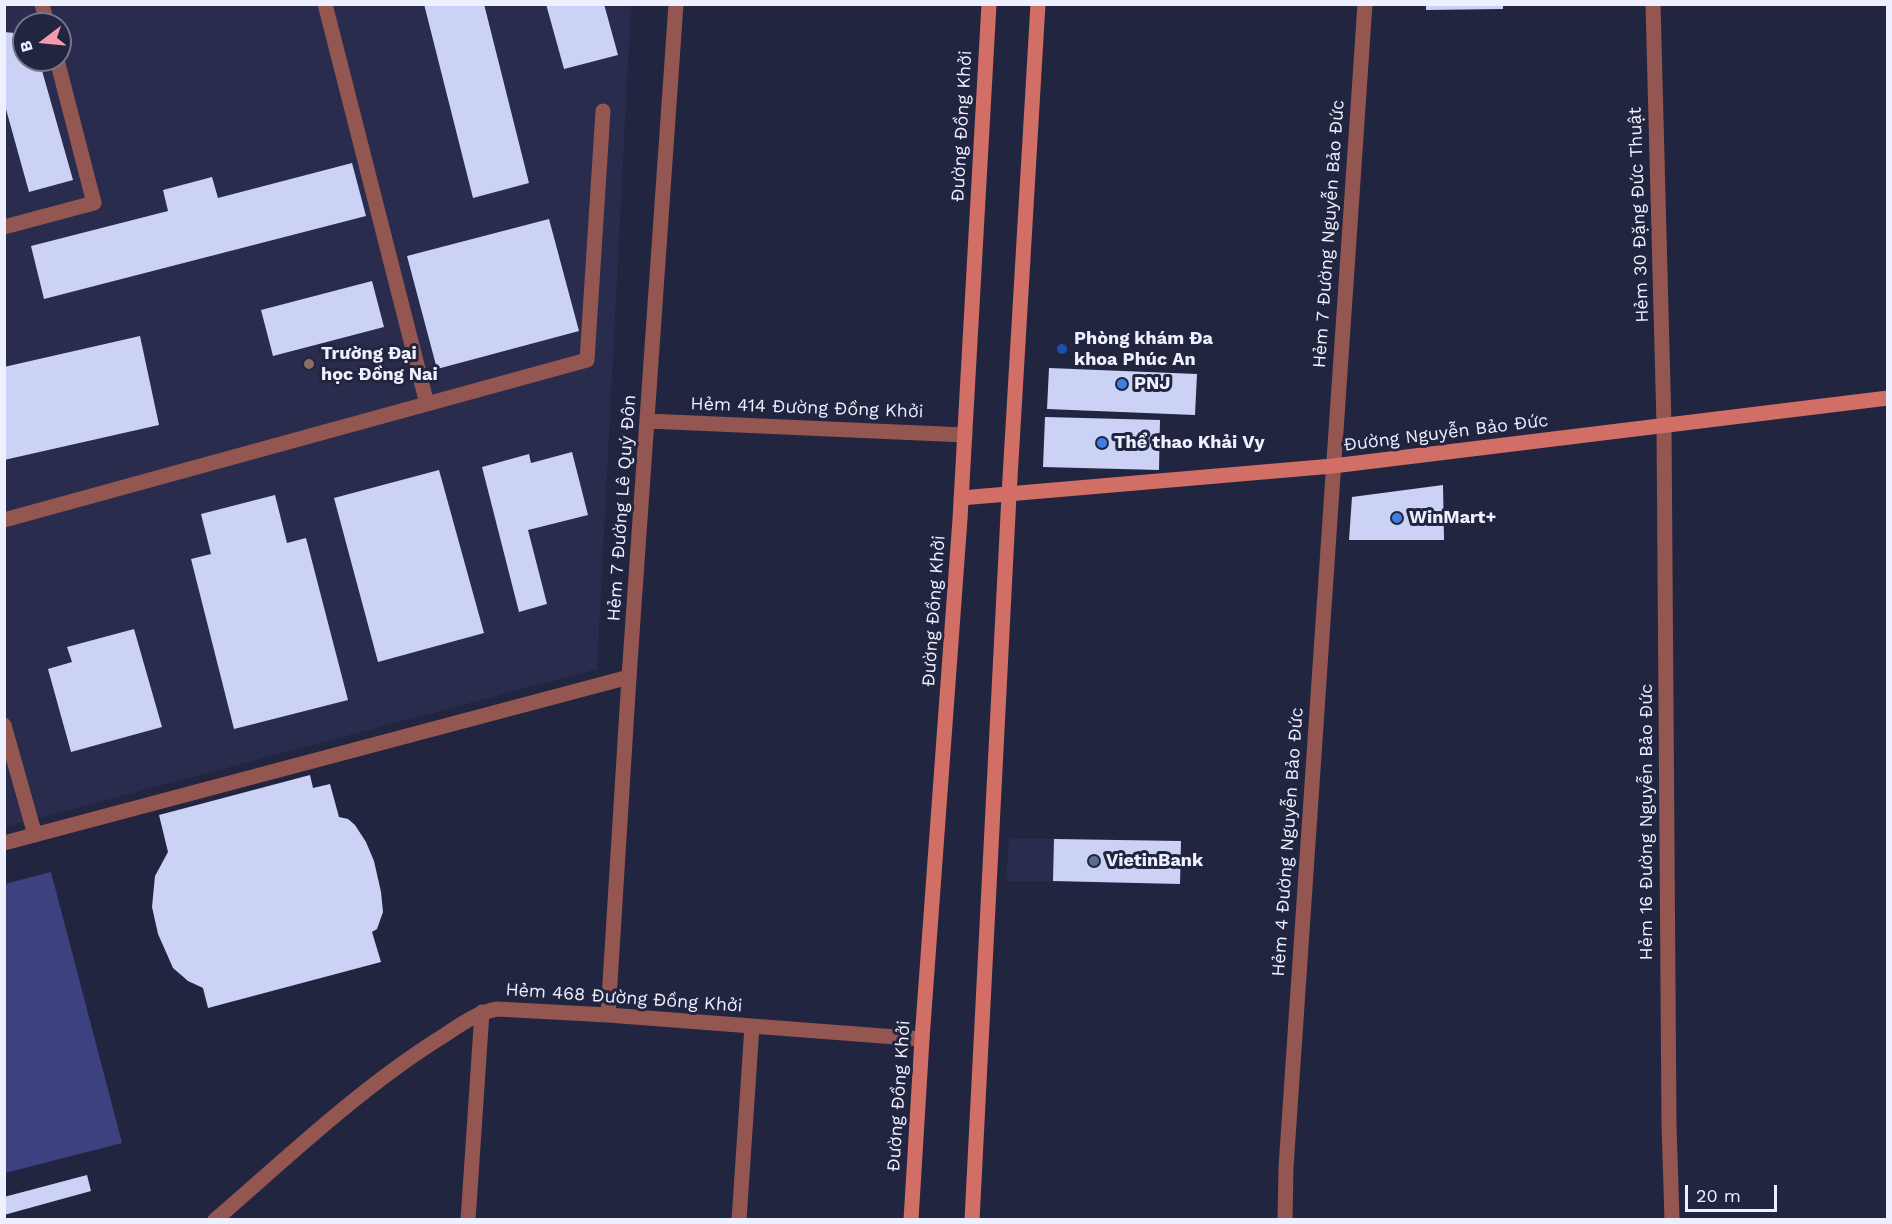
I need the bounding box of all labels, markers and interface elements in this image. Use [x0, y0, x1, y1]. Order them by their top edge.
north arrow [12, 12, 72, 72]
text: B [15, 39, 37, 54]
street label: Đường Đồng Khởi [947, 50, 977, 202]
street label: Hẻm 7 Đường Nguyễn Bảo Đức [1309, 99, 1349, 369]
street label: Hẻm 30 Đặng Đức Thuật [1624, 107, 1654, 323]
place label: Phòng khám Đa khoa Phúc An [1074, 328, 1213, 370]
marker: Phòng khám Đa khoa Phúc An [1055, 342, 1069, 356]
place label: Trường Đại học Đồng Nai [321, 343, 438, 386]
marker: Trường Đại học Đồng Nai [302, 357, 316, 371]
place label: PNJ [1134, 373, 1170, 395]
marker: PNJ [1115, 377, 1129, 391]
street label: Hẻm 414 Đường Đồng Khởi [690, 393, 924, 423]
street label: Hẻm 7 Đường Lê Quý Đôn [603, 394, 641, 622]
street label: Đường Nguyễn Bảo Đức [1342, 410, 1550, 456]
place label: Thể thao Khải Vy [1114, 432, 1265, 454]
marker: Thể thao Khải Vy [1095, 436, 1109, 450]
place label: WinMart+ [1409, 507, 1496, 529]
marker: WinMart+ [1390, 511, 1404, 525]
street label: Đường Đồng Khởi [918, 535, 950, 687]
street label: Hẻm 16 Đường Nguyễn Bảo Đức [1636, 684, 1658, 960]
street label: Hẻm 4 Đường Nguyễn Bảo Đức [1268, 707, 1308, 977]
place label: VietinBank [1106, 850, 1203, 872]
marker: VietinBank [1087, 854, 1101, 868]
street label: Hẻm 468 Đường Đồng Khởi [505, 979, 743, 1017]
street label: Đường Đồng Khởi [883, 1020, 915, 1172]
scale bar [1688, 1173, 1780, 1211]
text: 20 m [1696, 1185, 1741, 1206]

